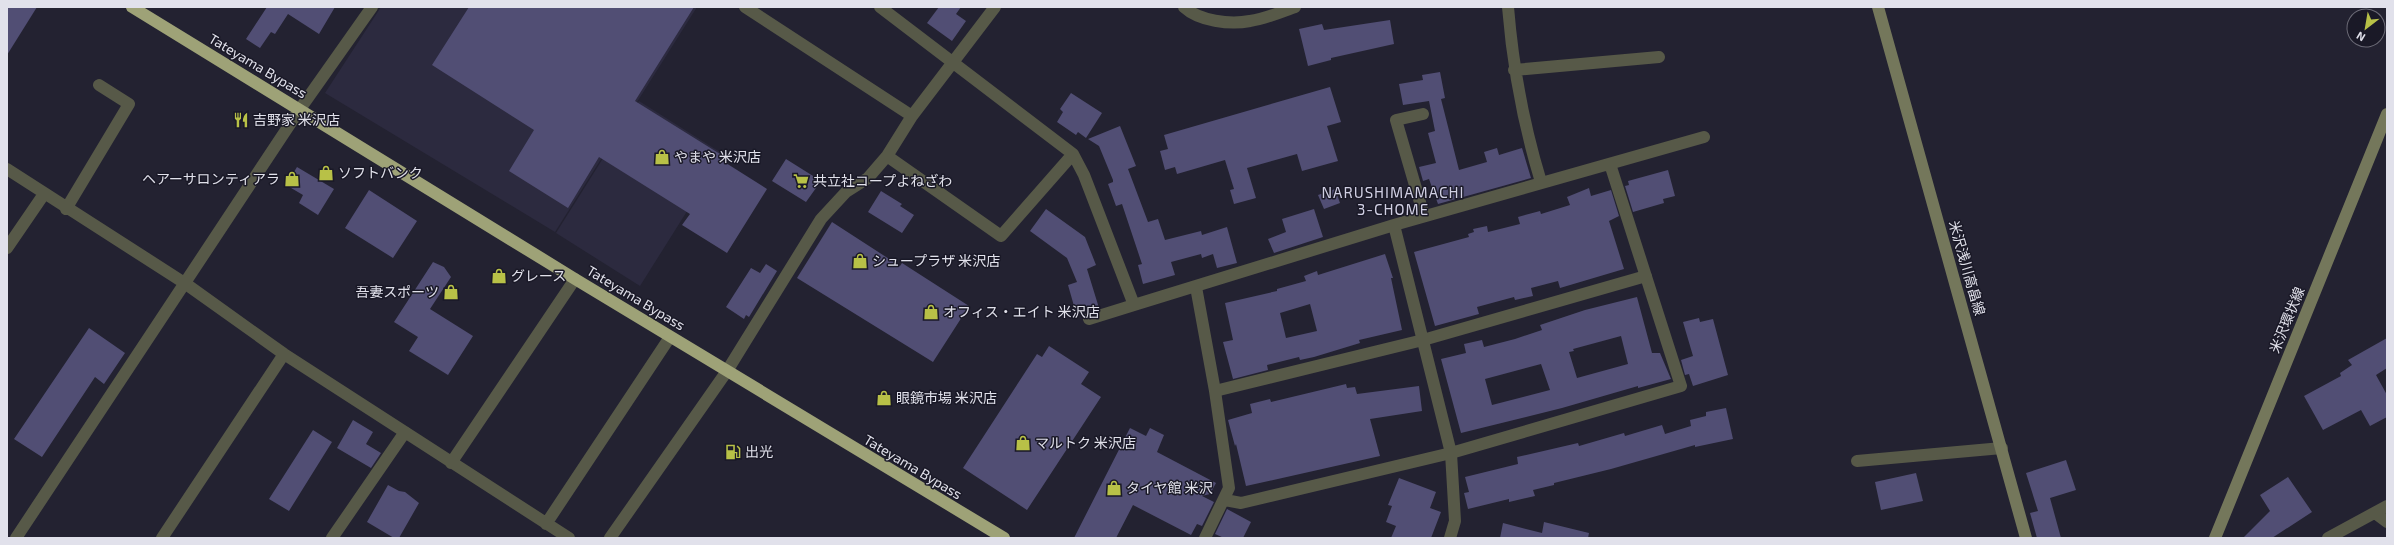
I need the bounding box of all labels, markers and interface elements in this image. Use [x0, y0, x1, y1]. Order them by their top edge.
north arrow [2346, 8, 2386, 48]
text: N [2354, 29, 2367, 45]
street label: Tateyama Bypass [206, 30, 310, 102]
restaurant icon: 吉野家 米沢店 [232, 111, 250, 129]
place label: 吉野家 米沢店 [253, 111, 340, 128]
shop icon: やまや 米沢店 [653, 148, 671, 166]
place label: やまや 米沢店 [674, 148, 761, 165]
shop icon: ソフトバンク [317, 164, 335, 182]
place label: ソフトバンク [338, 164, 423, 181]
place label: ヘアーサロンティアラ [142, 170, 280, 187]
shop icon: ヘアーサロンティアラ [283, 170, 301, 188]
supermarket icon: 共立社コープよねざわ [792, 172, 810, 190]
place label: 共立社コープよねざわ [813, 172, 952, 189]
district label: NARUSHIMAMACHI 3-CHOME [1322, 183, 1464, 218]
street label: 米沢浅川高畠線 [1946, 218, 1989, 317]
shop icon: シュープラザ 米沢店 [851, 252, 869, 270]
place label: シュープラザ 米沢店 [872, 252, 1000, 269]
street label: Tateyama Bypass [584, 262, 688, 334]
shop icon: グレース [490, 267, 508, 285]
place label: グレース [511, 267, 566, 284]
place label: 吾妻スポーツ [355, 283, 439, 300]
shop icon: 吾妻スポーツ [442, 283, 460, 301]
street label: 米沢環状線 [2266, 284, 2308, 355]
shop icon: オフィス・エイト 米沢店 [922, 303, 940, 321]
place label: オフィス・エイト 米沢店 [943, 303, 1100, 320]
shop icon: 眼鏡市場 米沢店 [875, 389, 893, 407]
place label: 眼鏡市場 米沢店 [896, 389, 997, 406]
street label: Tateyama Bypass [861, 431, 965, 503]
shop icon: マルトク 米沢店 [1014, 434, 1032, 452]
place label: マルトク 米沢店 [1035, 434, 1136, 451]
fuel station icon: 出光 [724, 443, 742, 461]
place label: 出光 [745, 443, 773, 460]
shop icon: タイヤ館 米沢 [1105, 479, 1123, 497]
place label: タイヤ館 米沢 [1126, 479, 1213, 496]

